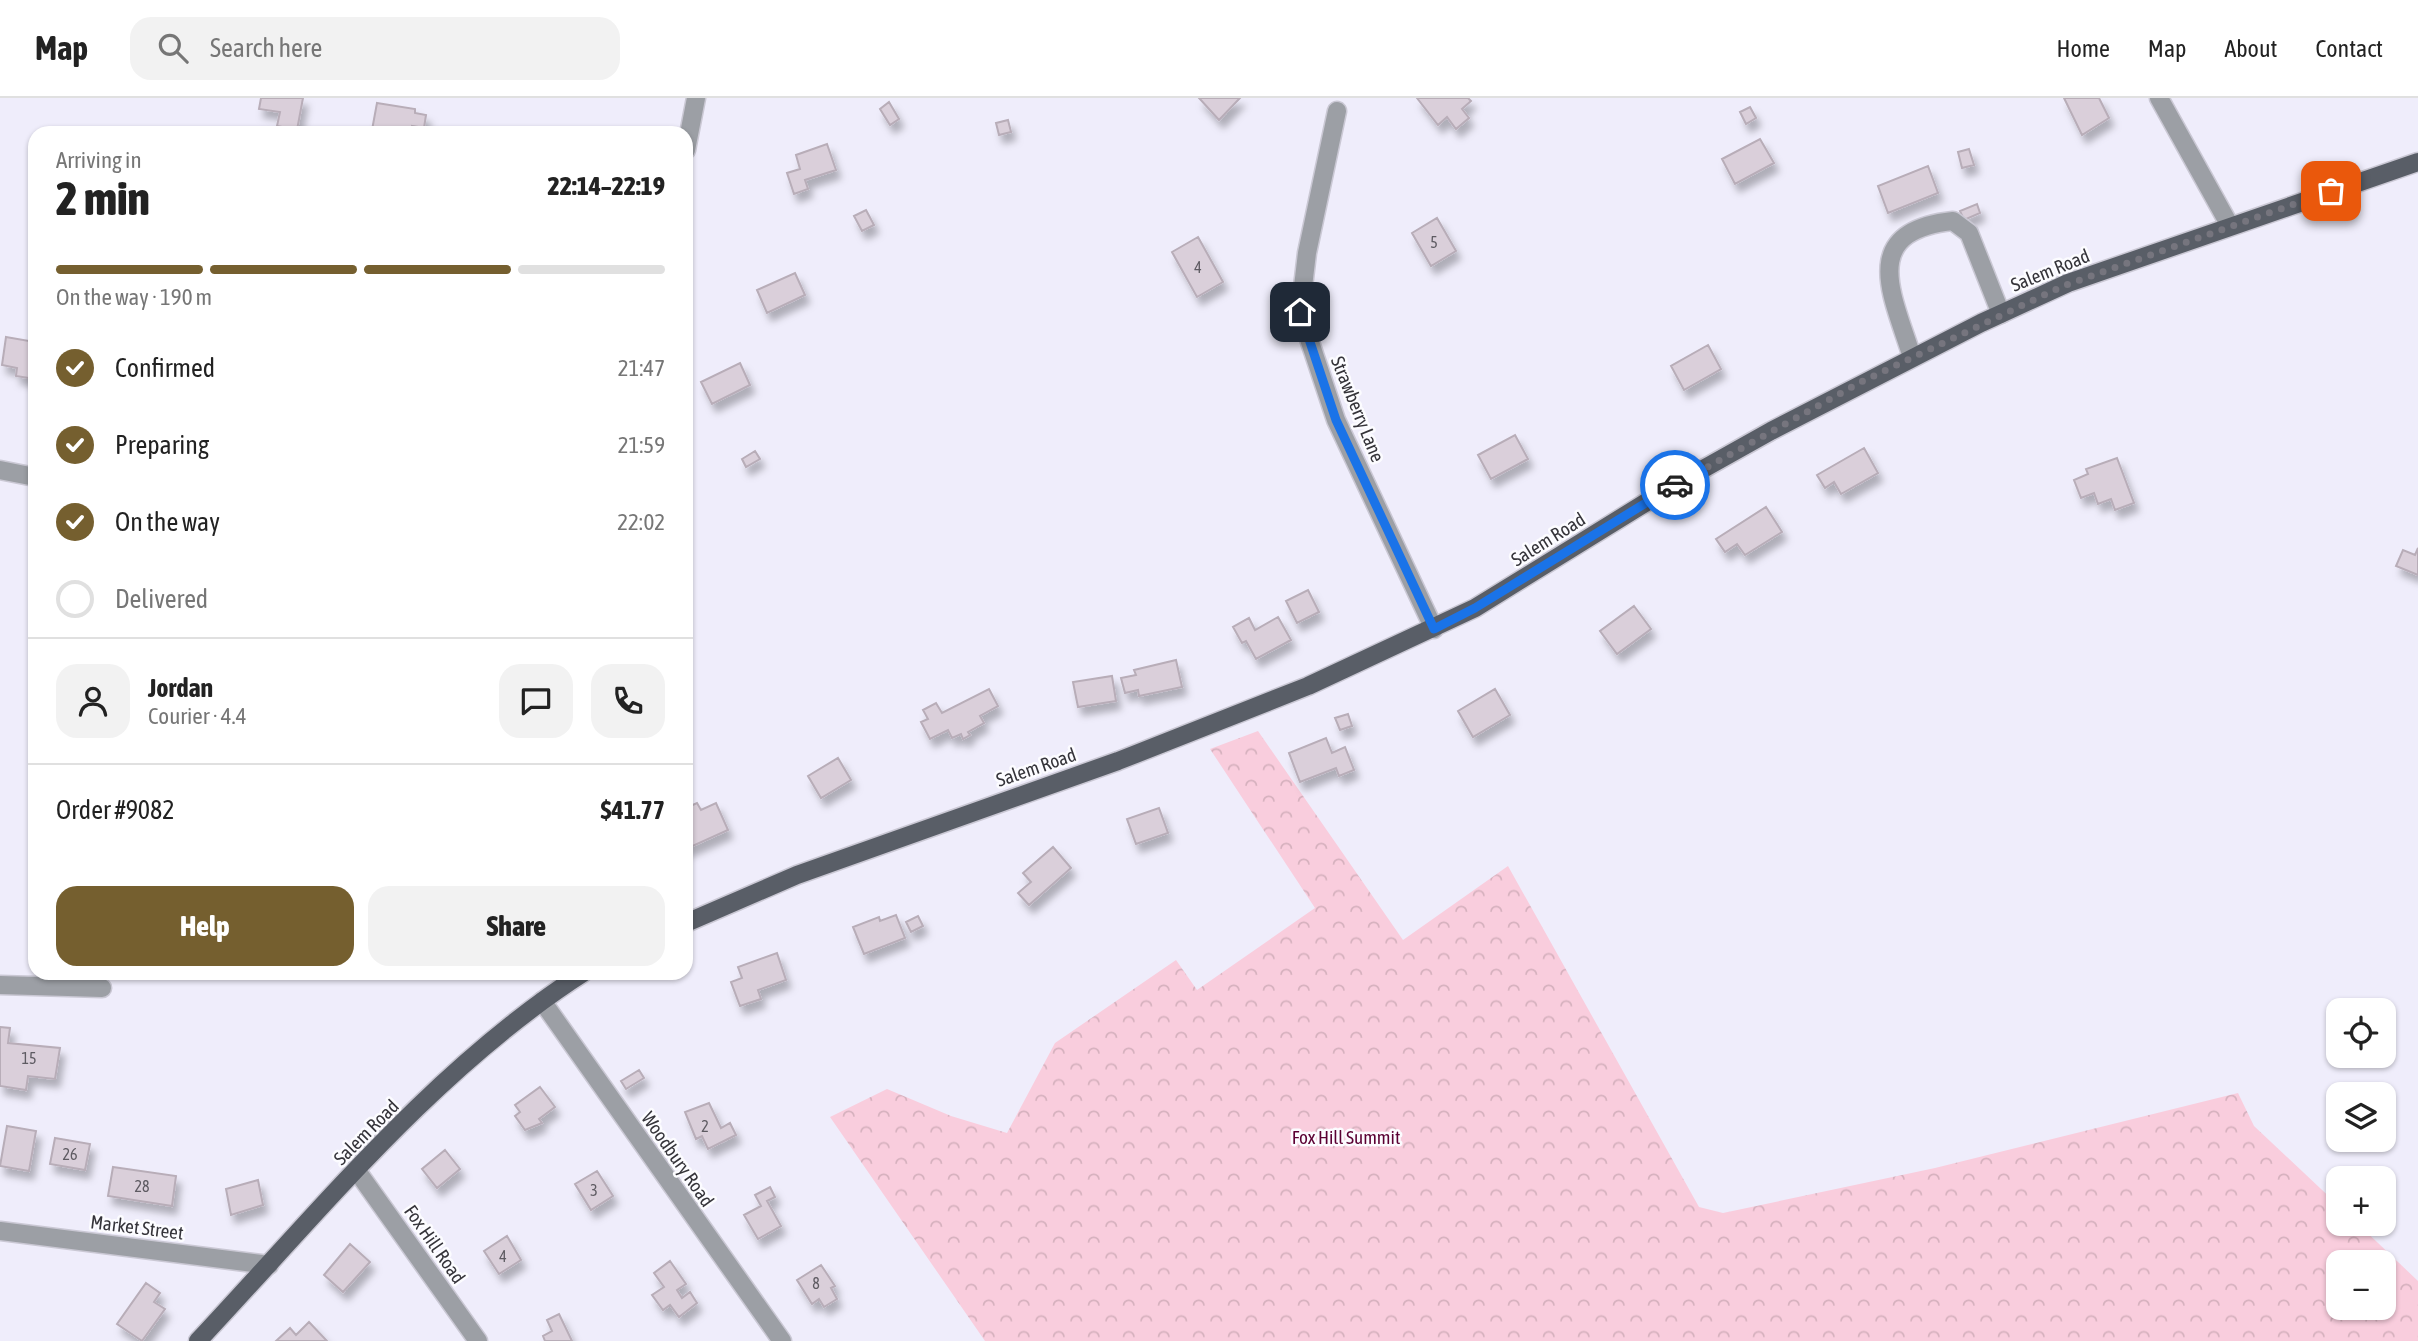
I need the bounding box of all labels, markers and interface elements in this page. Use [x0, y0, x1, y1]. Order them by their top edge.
search box [130, 17, 620, 80]
text: Map [35, 29, 88, 67]
icon: search [154, 29, 192, 67]
text: Search here [210, 33, 322, 63]
text: Home [2056, 35, 2110, 62]
text: Map [2148, 35, 2186, 62]
text: About [2224, 35, 2277, 62]
text: Contact [2315, 35, 2383, 62]
text: Arriving in [56, 147, 142, 173]
pin [2301, 161, 2361, 221]
text: 22:14–22:19 [548, 171, 665, 201]
text: 2 min [56, 172, 150, 225]
icon: bag [2312, 172, 2350, 210]
house number: 5 [1430, 233, 1438, 251]
street label: Salem Road [2007, 244, 2093, 296]
house number: 4 [1194, 258, 1202, 276]
pin [1270, 282, 1330, 342]
text: On the way · 190 m [56, 284, 212, 310]
icon: home [1281, 293, 1319, 331]
icon: check [56, 349, 94, 387]
text: Confirmed [115, 353, 215, 383]
street label: Strawberry Lane [1327, 353, 1389, 465]
text: 21:47 [618, 355, 665, 381]
icon: check [56, 426, 94, 464]
text: Preparing [115, 430, 209, 460]
text: 21:59 [618, 432, 665, 458]
courier [1640, 450, 1710, 520]
icon: car [1656, 466, 1694, 504]
icon: check [56, 503, 94, 541]
text: On the way [115, 507, 220, 537]
street label: Salem Road [1507, 508, 1589, 570]
text: 22:02 [617, 509, 665, 535]
text: Delivered [115, 584, 208, 614]
button: person [56, 664, 130, 738]
button: chat [499, 664, 573, 738]
button: phone [591, 664, 665, 738]
text: Jordan [148, 673, 213, 703]
text: Courier · 4.4 [148, 703, 247, 729]
street label: Salem Road [993, 743, 1079, 791]
text: Order #9082 [56, 795, 175, 825]
text: $41.77 [601, 795, 665, 825]
button: Help [56, 886, 354, 966]
button: Share [368, 886, 665, 966]
map controls [2326, 998, 2396, 1320]
button: locate [2326, 998, 2396, 1068]
house number: 15 [21, 1049, 37, 1067]
button: layers [2326, 1082, 2396, 1152]
street label: Salem Road [329, 1095, 403, 1169]
street label: Woodbury Road [637, 1107, 719, 1211]
house number: 2 [701, 1117, 709, 1135]
park label: Fox Hill Summit [1292, 1126, 1400, 1148]
house number: 26 [62, 1145, 78, 1163]
button: + [2326, 1166, 2396, 1236]
house number: 28 [134, 1177, 150, 1195]
house number: 3 [590, 1181, 598, 1199]
street label: Fox Hill Road [400, 1201, 470, 1287]
street label: Market Street [89, 1210, 185, 1244]
house number: 4 [499, 1247, 507, 1265]
button: − [2326, 1250, 2396, 1320]
house number: 8 [812, 1274, 820, 1292]

